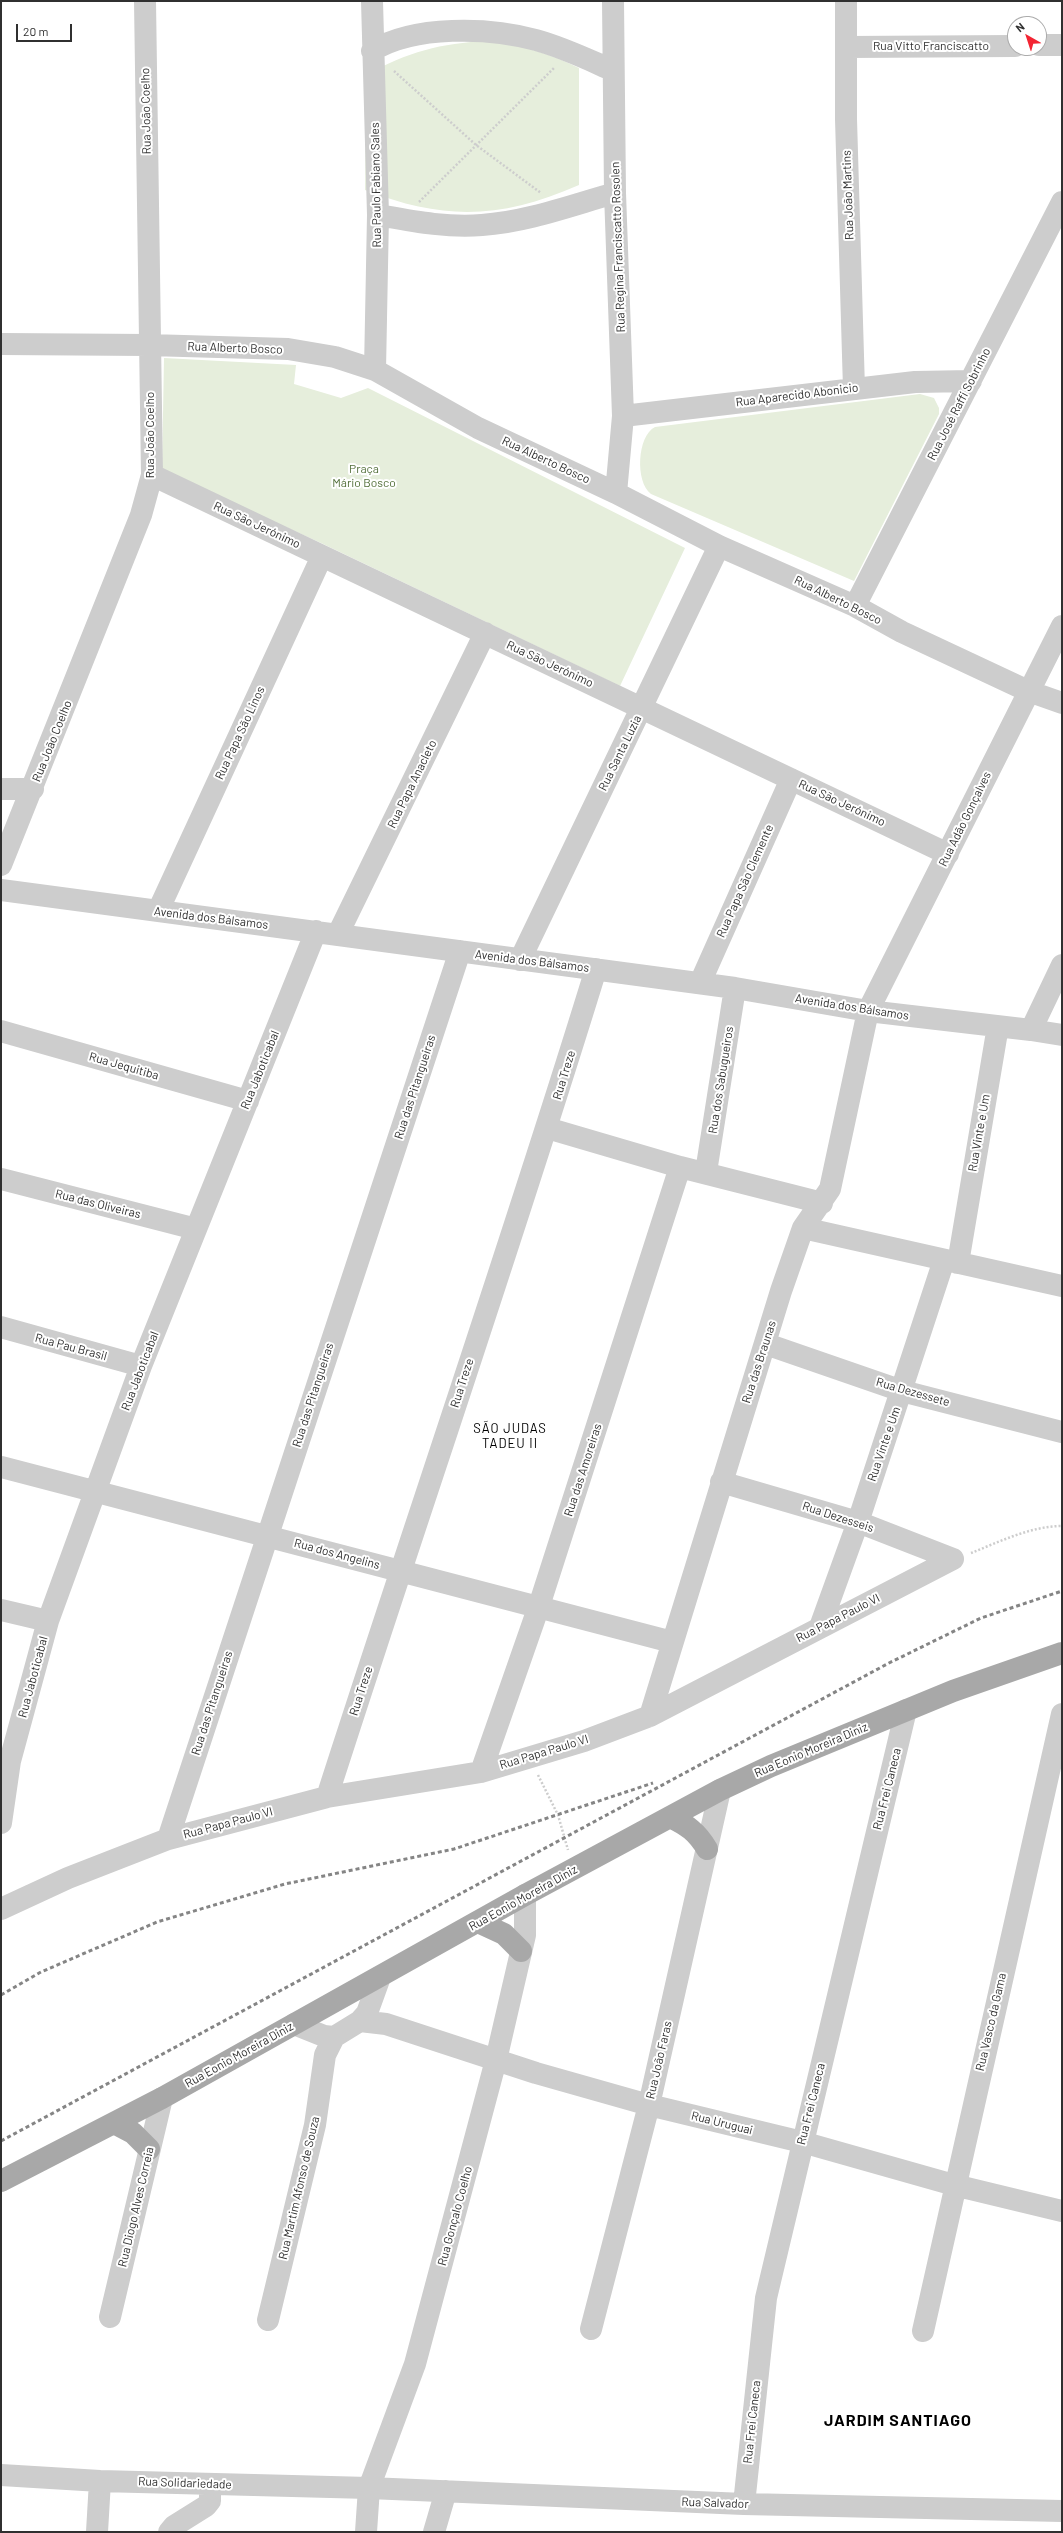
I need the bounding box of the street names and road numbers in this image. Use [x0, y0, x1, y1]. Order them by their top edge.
street label: Rua Vitto Franciscatto [873, 39, 989, 53]
street label: Rua João Coelho [138, 68, 154, 154]
street label: Rua Paulo Fabiano Sales [368, 122, 384, 248]
street label: Rua João Martins [839, 150, 857, 240]
street label: Rua Regina Franciscatto Rosolen [608, 161, 628, 333]
street label: Rua Alberto Bosco [187, 339, 283, 357]
street label: Rua José Raffi Sobrinho [924, 345, 994, 463]
street label: Rua Aparecido Abonicio [735, 380, 859, 410]
street label: Rua João Coelho [143, 392, 157, 478]
street label: Rua Alberto Bosco [500, 433, 592, 487]
street label: Rua São Jerónimo [211, 499, 303, 551]
street label: Rua Alberto Bosco [792, 573, 884, 627]
street label: Rua São Jerónimo [504, 638, 596, 690]
street label: Rua Papa São Linos [212, 684, 268, 782]
street label: Rua João Coelho [29, 698, 75, 784]
street label: Rua Santa Luzia [595, 713, 645, 793]
street label: Rua Papa Anacleto [384, 737, 440, 831]
street label: Rua Adão Gonçalves [936, 769, 994, 869]
street label: Rua São Jerónimo [796, 777, 888, 829]
street label: Rua Papa São Clemente [714, 822, 776, 940]
street label: Avenida dos Bálsamos [153, 904, 269, 932]
street label: Avenida dos Bálsamos [474, 947, 590, 975]
street label: Avenida dos Bálsamos [794, 991, 910, 1023]
street label: Rua dos Sabugueiros [705, 1025, 737, 1135]
street label: Rua Jaboticabal [238, 1029, 282, 1111]
street label: Rua das Pitangueiras [391, 1033, 439, 1141]
street label: Rua Jequitiba [87, 1049, 161, 1083]
street label: Rua Treze [550, 1049, 578, 1101]
street label: Rua Vinte e Um [965, 1093, 993, 1173]
street label: Rua das Oliveiras [54, 1186, 142, 1222]
street label: Rua das Braunas [739, 1319, 779, 1405]
street label: Rua Jaboticabal [118, 1329, 162, 1413]
street label: Rua Pau Brasil [33, 1330, 109, 1364]
street label: Rua das Pitangueiras [289, 1341, 337, 1449]
street label: Rua Treze [447, 1357, 477, 1409]
street label: Rua Dezessete [874, 1375, 952, 1409]
street label: Rua Vinte e Um [864, 1405, 904, 1483]
street label: Rua das Amoreiras [561, 1422, 605, 1518]
street label: Rua Dezesseis [800, 1499, 876, 1535]
street label: Rua dos Angelins [293, 1536, 381, 1572]
street label: Rua Papa Paulo VI [794, 1591, 882, 1645]
street label: Rua Jaboticabal [15, 1635, 51, 1719]
street label: Rua das Pitangueiras [188, 1649, 236, 1757]
street label: Rua Treze [346, 1665, 376, 1717]
street label: Rua Eonio Moreira Diniz [752, 1720, 870, 1780]
street label: Rua Papa Paulo VI [498, 1732, 590, 1772]
street label: Rua Frei Caneca [870, 1747, 904, 1831]
street label: Rua Papa Paulo VI [182, 1804, 274, 1842]
street label: Rua Eonio Moreira Diniz [466, 1862, 580, 1934]
street label: Rua Vasco da Gama [973, 1971, 1009, 2073]
street label: Rua Eonio Moreira Diniz [182, 2019, 296, 2091]
street label: Rua João Faras [643, 2020, 675, 2100]
street label: Rua Frei Caneca [794, 2062, 828, 2146]
street label: Rua Uruguai [690, 2108, 754, 2138]
street label: Rua Martim Afonso de Souza [275, 2115, 323, 2261]
street label: Rua Diogo Alves Correia [115, 2146, 157, 2268]
street label: Rua Gonçalo Coelho [435, 2165, 475, 2267]
street label: Rua Frei Caneca [740, 2380, 764, 2464]
street label: Rua Solidariedade [138, 2474, 232, 2492]
street label: Rua Salvador [681, 2495, 749, 2511]

